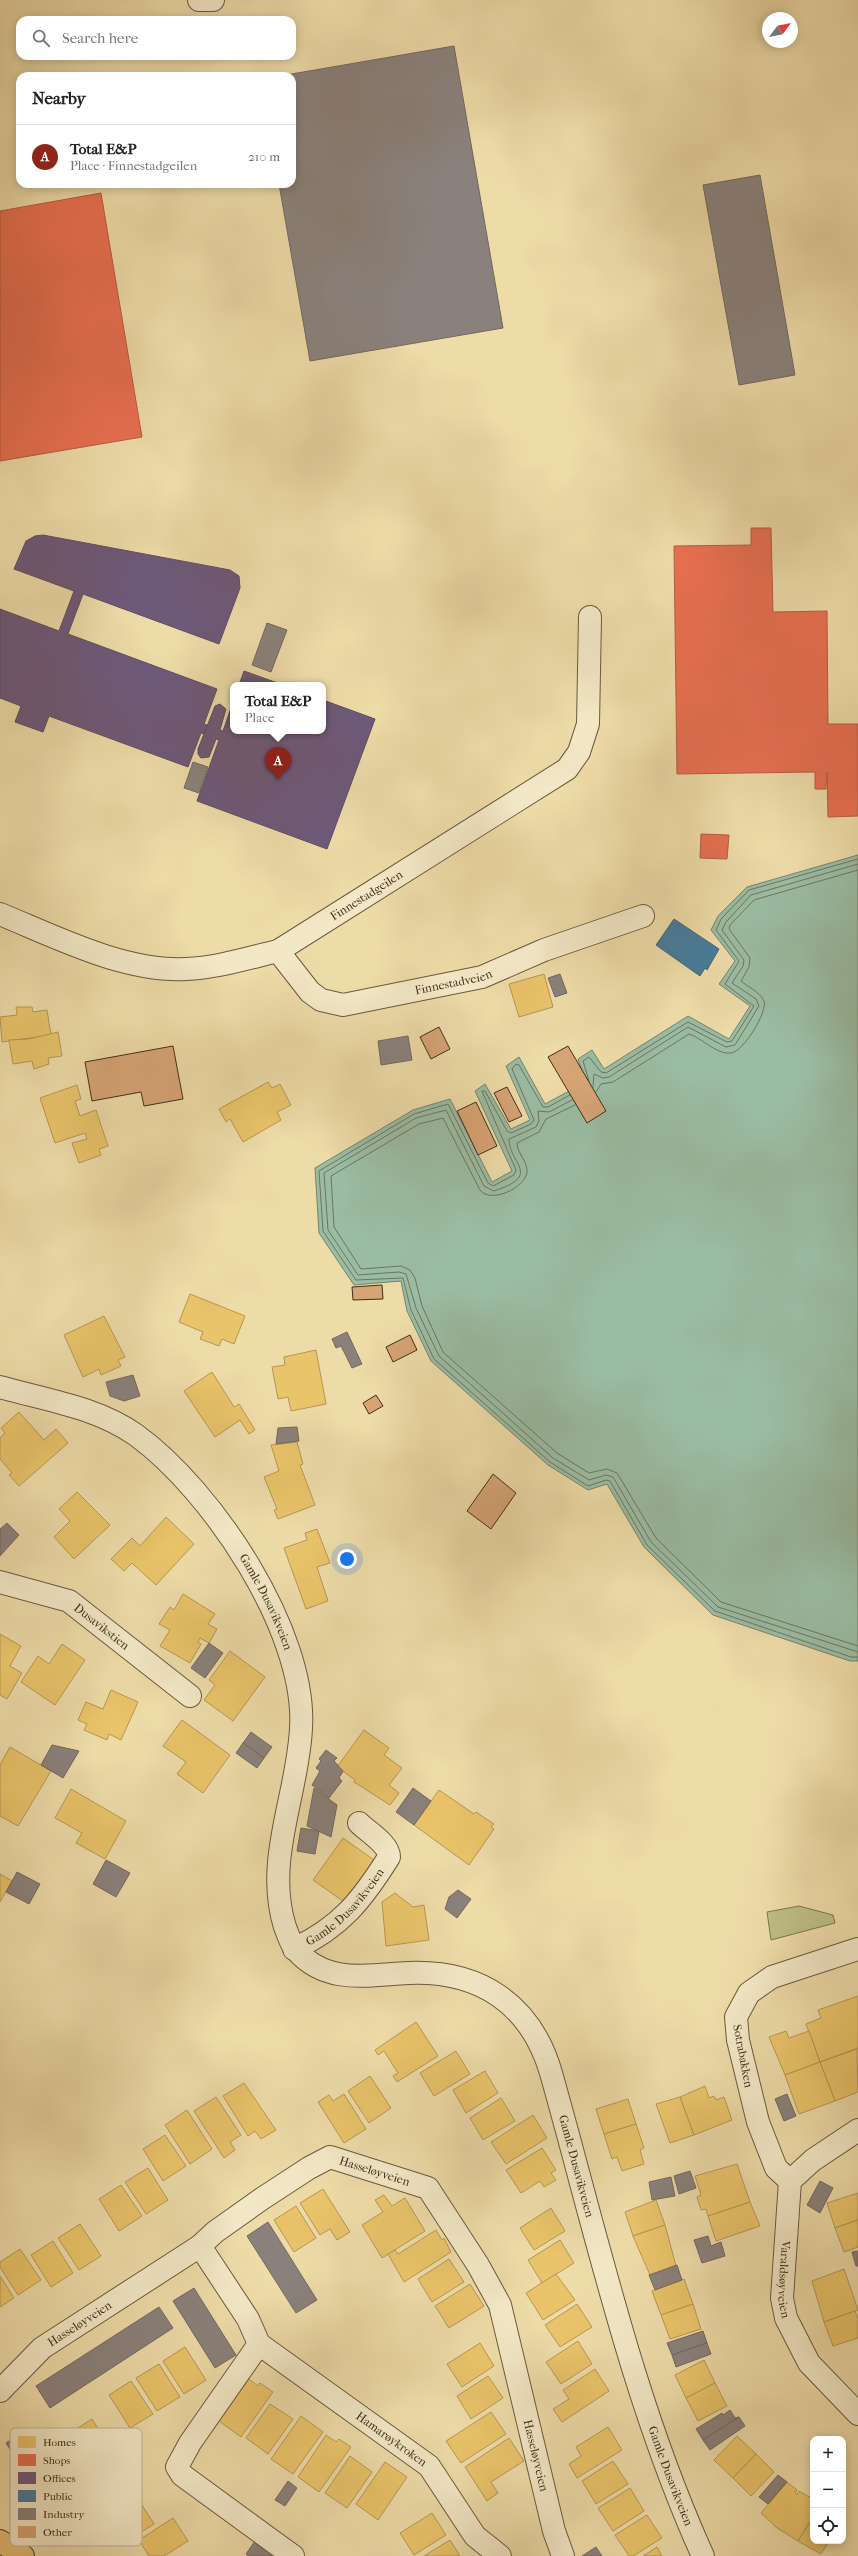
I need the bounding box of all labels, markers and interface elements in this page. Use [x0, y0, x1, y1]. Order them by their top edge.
north arrow [762, 12, 798, 48]
search box [16, 16, 296, 60]
icon: search [30, 27, 52, 49]
text: Search here [62, 29, 138, 47]
text: Nearby [32, 88, 86, 108]
text: Total E&P [70, 140, 136, 158]
text: A [41, 149, 49, 164]
text: 210 m [248, 149, 280, 164]
text: Place · Finnestadgeilen [70, 158, 197, 173]
popup [230, 682, 326, 734]
text: Total E&P [245, 692, 311, 710]
text: Place [245, 710, 274, 725]
pin: A [265, 747, 291, 780]
street label: Finnestadgeilen [328, 867, 405, 923]
street label: Finnestadveien [414, 966, 494, 997]
your location [337, 1549, 357, 1569]
street label: Gamle Dusavikveien [236, 1551, 295, 1652]
street label: Dusavikstien [71, 1601, 132, 1653]
street label: Gamle Dusavikveien [303, 1866, 387, 1949]
street label: Sotrabakken [730, 2023, 756, 2089]
street label: Gamle Dusavikveien [556, 2113, 597, 2219]
street label: Hasseløyveien [338, 2153, 412, 2189]
street label: Varaldsøyveien [775, 2239, 793, 2319]
street label: Hasseløyveien [45, 2298, 114, 2349]
street label: Hamarøykroken [353, 2409, 430, 2469]
street label: Hasseløyveien [521, 2418, 551, 2493]
street label: Gamle Dusavikveien [645, 2424, 696, 2528]
legend [10, 2428, 142, 2546]
text: Homes [43, 2436, 76, 2449]
map controls [810, 2436, 846, 2544]
button: + [810, 2436, 846, 2472]
text: Shops [43, 2454, 70, 2467]
text: Offices [43, 2472, 76, 2485]
button: − [810, 2472, 846, 2508]
text: Public [43, 2490, 73, 2503]
text: Industry [43, 2508, 85, 2521]
button: locate [810, 2508, 846, 2544]
text: Other [43, 2526, 72, 2539]

